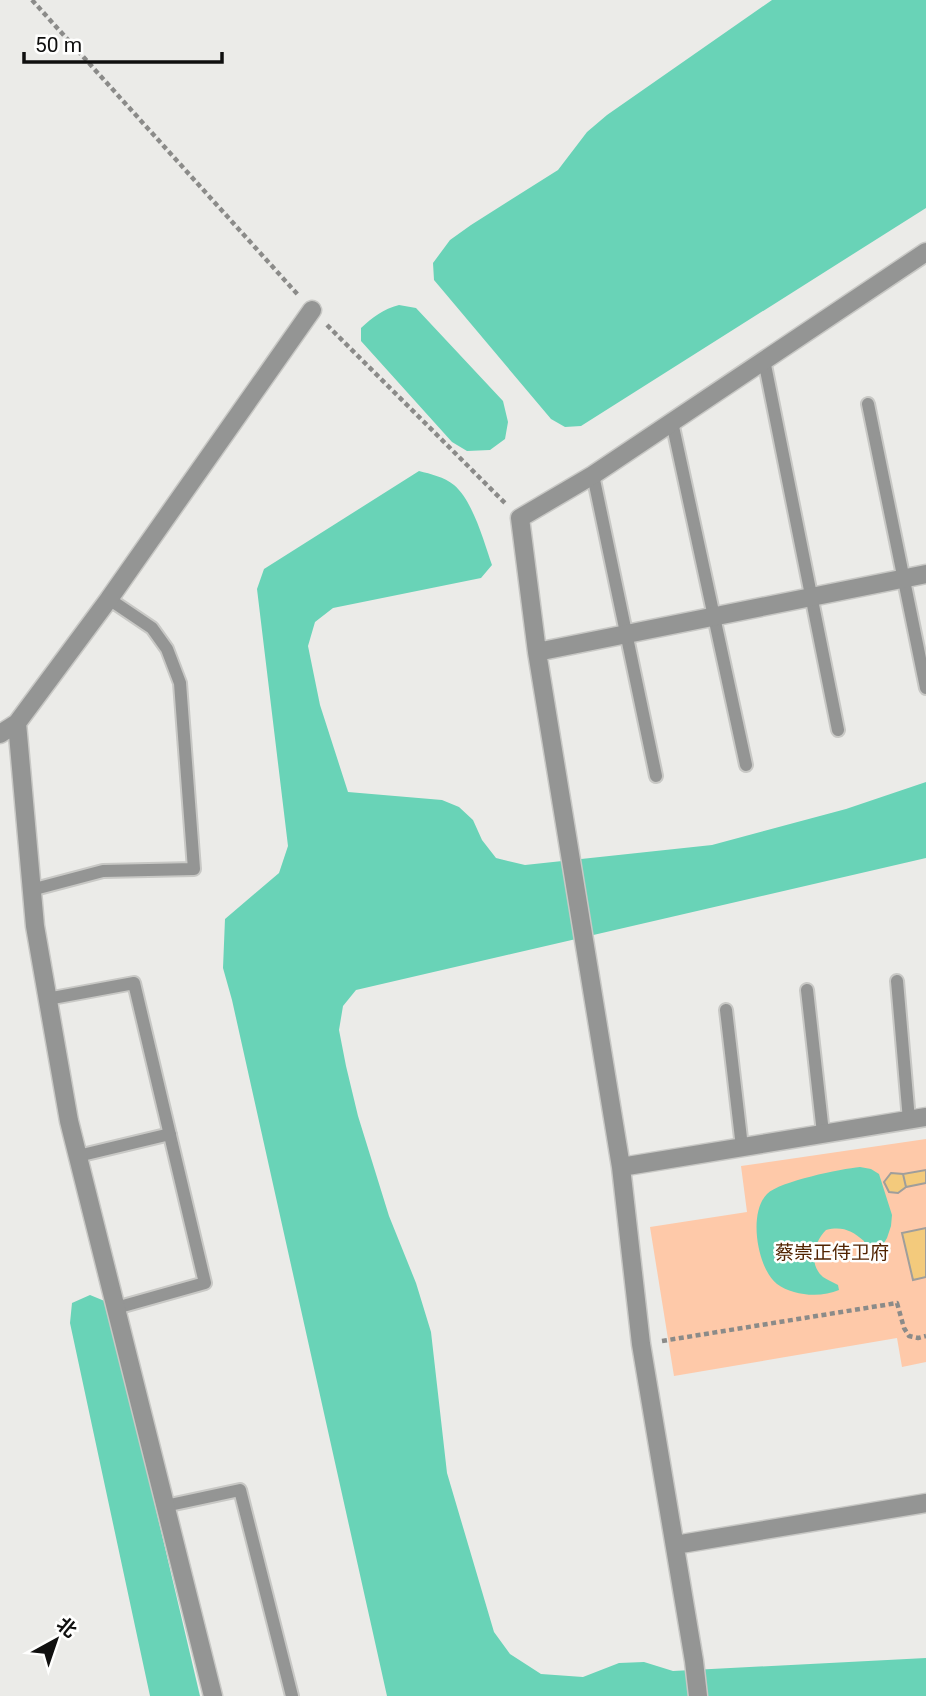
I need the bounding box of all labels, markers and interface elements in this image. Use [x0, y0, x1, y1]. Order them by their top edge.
scale bar [24, 21, 222, 65]
text: 50 m [35, 33, 82, 57]
park label: 蔡崇正侍卫府 [775, 1241, 889, 1264]
north arrow [21, 1605, 91, 1675]
text: 北 [52, 1612, 81, 1642]

